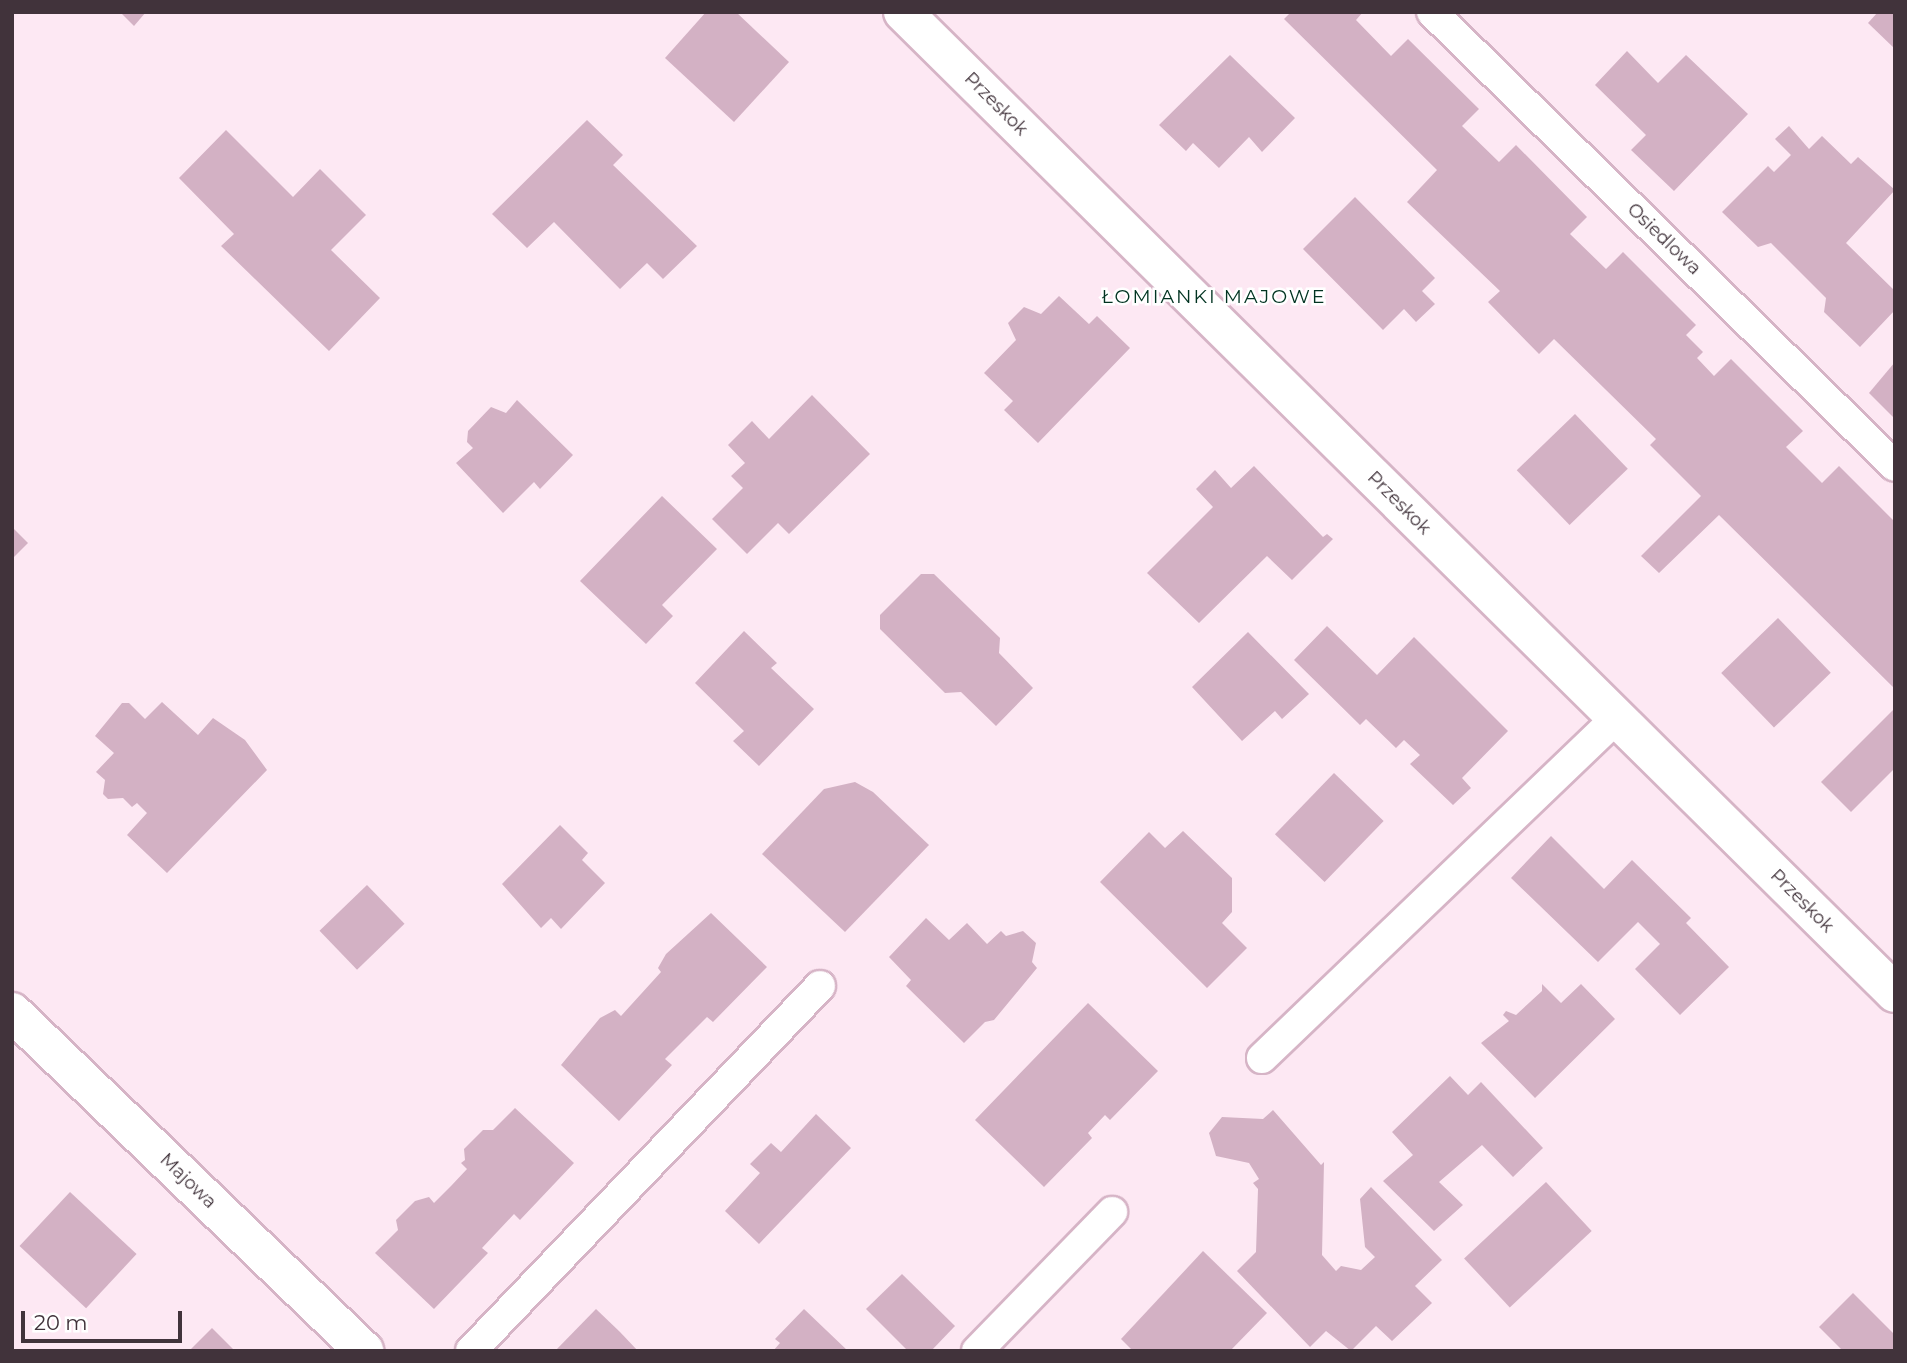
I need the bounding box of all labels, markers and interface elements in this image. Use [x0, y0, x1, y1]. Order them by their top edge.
street label: Przeskok [960, 68, 1032, 140]
street label: Osiedlowa [1623, 199, 1705, 279]
district label: ŁOMIANKI MAJOWE [1103, 286, 1325, 308]
street label: Przeskok [1363, 467, 1435, 539]
street label: Przeskok [1766, 865, 1838, 937]
street label: Majowa [155, 1149, 221, 1213]
scale bar [24, 1296, 186, 1340]
text: 20 m [34, 1310, 88, 1335]

